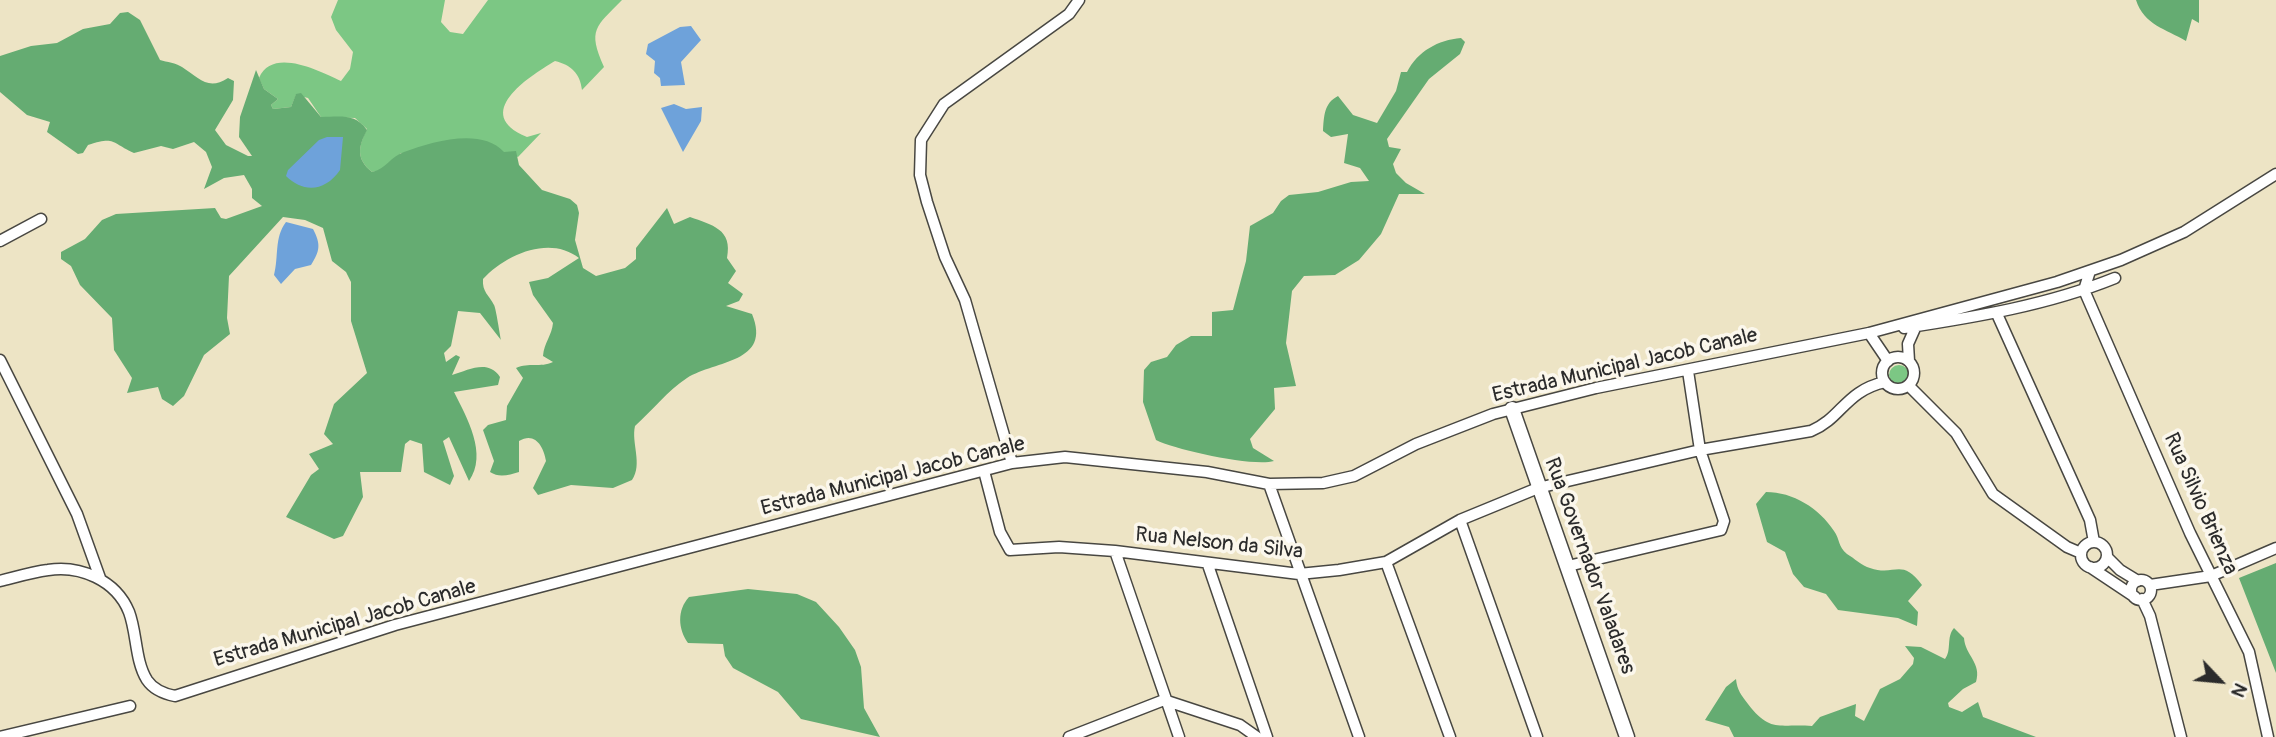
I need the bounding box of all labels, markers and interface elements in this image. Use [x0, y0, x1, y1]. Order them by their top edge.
street label: Estrada Municipal Jacob Canale [1490, 323, 1760, 409]
street label: Rua Silvio Brienza [2157, 429, 2243, 579]
street label: Estrada Municipal Jacob Canale [758, 432, 1028, 522]
street label: Rua Governador Valadares [1538, 454, 1640, 678]
street label: Rua Nelson da Silva [1134, 523, 1304, 565]
street label: Estrada Municipal Jacob Canale [211, 574, 479, 674]
north arrow [2185, 646, 2255, 716]
text: N [2225, 679, 2252, 701]

